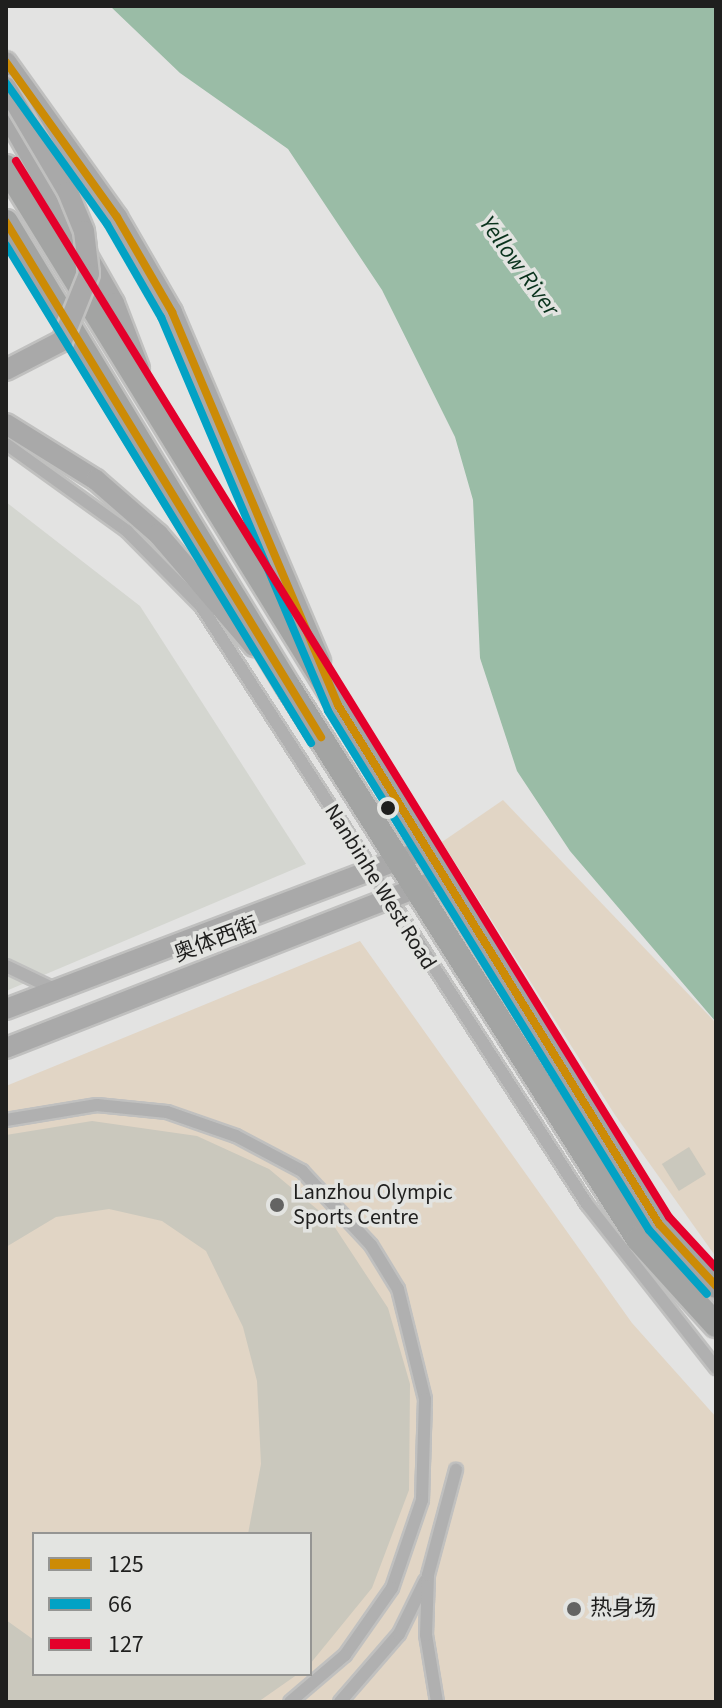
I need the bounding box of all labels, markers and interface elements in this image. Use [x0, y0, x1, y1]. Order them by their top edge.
water label: Yellow River [473, 210, 565, 322]
street label: Nanbinhe West Road [318, 799, 442, 975]
unlabelled marker [380, 800, 396, 816]
street label: 奥体西街 [170, 912, 262, 968]
place label: Lanzhou Olympic Sports Centre [293, 1179, 453, 1230]
marker: Lanzhou Olympic Sports Centre [268, 1196, 286, 1214]
legend [32, 1532, 312, 1676]
text: 125 [108, 1547, 144, 1582]
text: 66 [108, 1587, 132, 1622]
place label: 热身场 [590, 1596, 656, 1622]
marker: 热身场 [565, 1600, 583, 1618]
text: 127 [108, 1627, 144, 1662]

